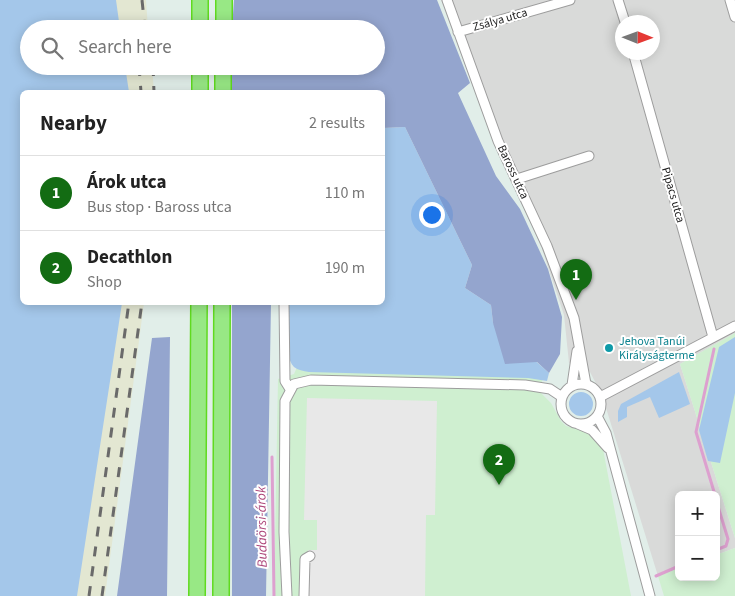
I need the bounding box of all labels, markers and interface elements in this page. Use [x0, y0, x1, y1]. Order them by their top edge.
street label: Zsálya utca [471, 4, 529, 36]
north arrow [615, 15, 660, 60]
search box [20, 20, 385, 75]
icon: search [38, 34, 66, 62]
text: Search here [78, 34, 172, 61]
text: Nearby [40, 108, 107, 138]
text: 2 results [309, 112, 365, 134]
street label: Baross utca [493, 142, 533, 202]
street label: Pipacs utca [657, 165, 689, 225]
text: Árok utca [87, 169, 166, 196]
text: 1 [52, 182, 60, 204]
text: 110 m [325, 182, 365, 204]
text: Bus stop · Baross utca [87, 196, 232, 218]
your location [419, 202, 445, 228]
text: Decathlon [87, 244, 172, 271]
text: 2 [52, 257, 60, 279]
text: 190 m [325, 257, 365, 279]
pin: 1 [560, 259, 592, 300]
text: Shop [87, 271, 122, 293]
place label: Jehova Tanúi Királyságterme [619, 333, 695, 364]
marker: Jehova Tanúi Királyságterme [603, 342, 615, 354]
pin: 2 [483, 444, 515, 485]
water label: Budaörsi-árok [251, 486, 273, 568]
map controls [675, 491, 720, 581]
button: + [675, 491, 720, 536]
button: − [675, 536, 720, 581]

